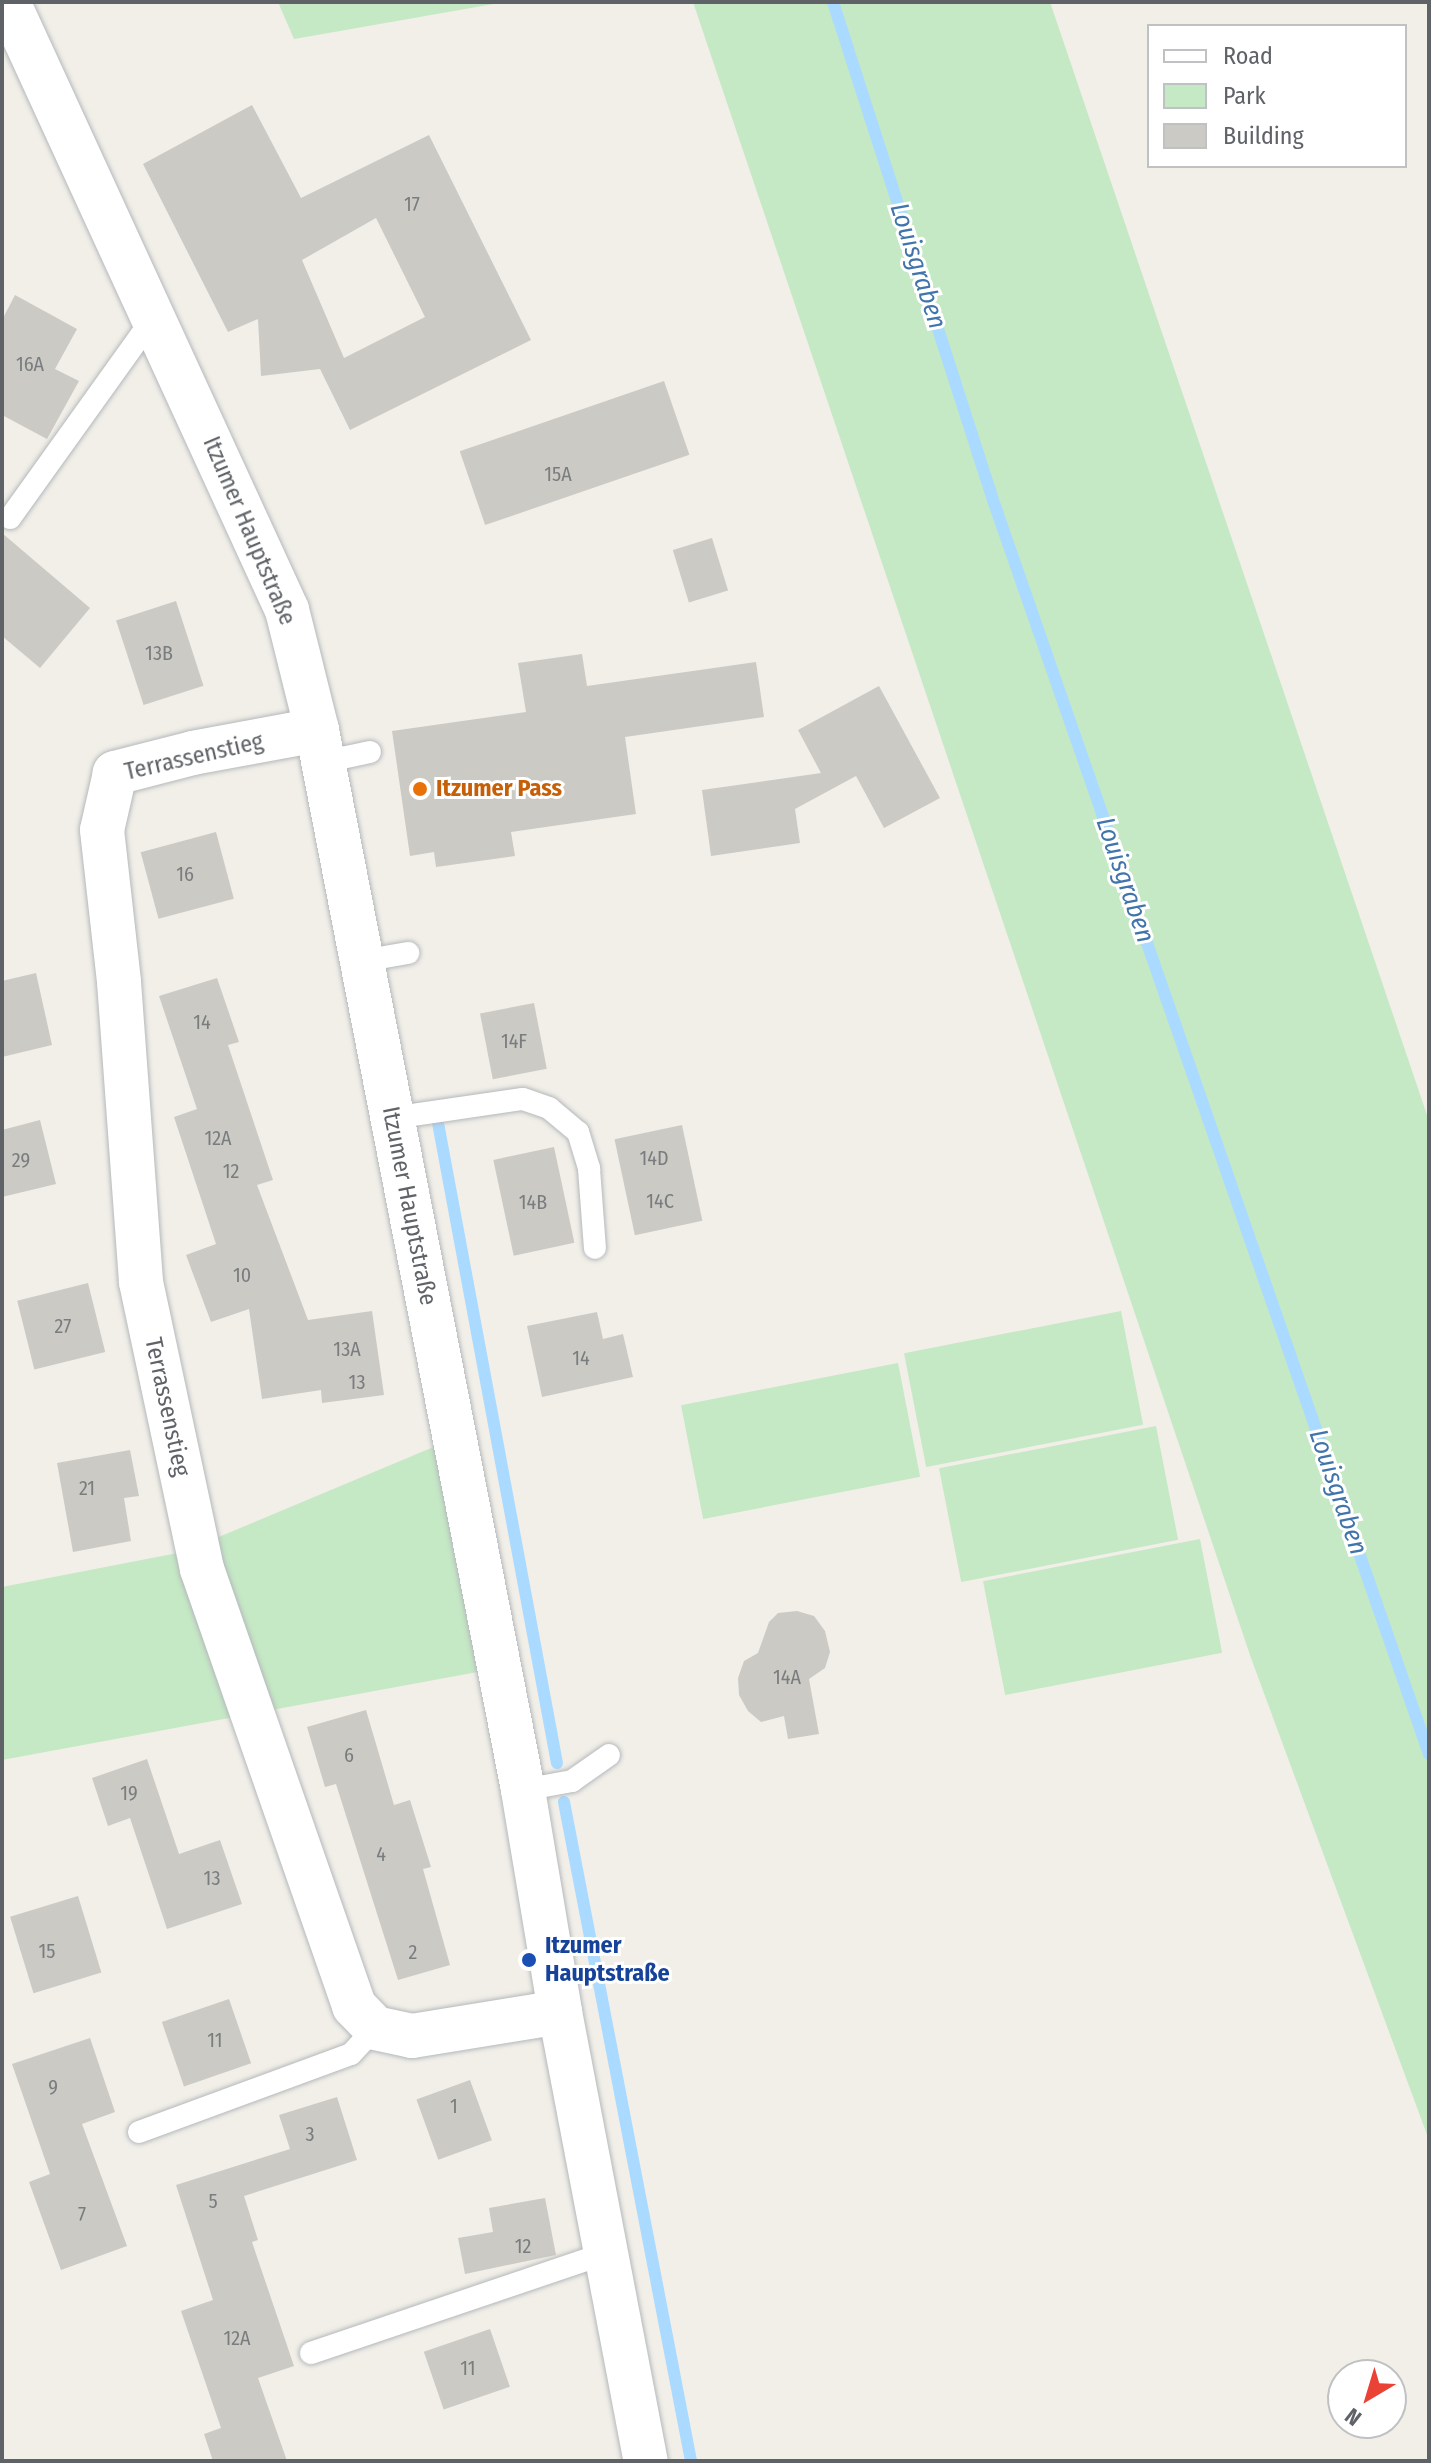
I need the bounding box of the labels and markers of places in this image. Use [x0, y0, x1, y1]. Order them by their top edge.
place label: Itzumer Pass [436, 775, 562, 803]
marker: Itzumer Pass [411, 780, 429, 798]
place label: Itzumer Hauptstraße [545, 1932, 670, 1988]
marker: Itzumer Hauptstraße [520, 1951, 538, 1969]

